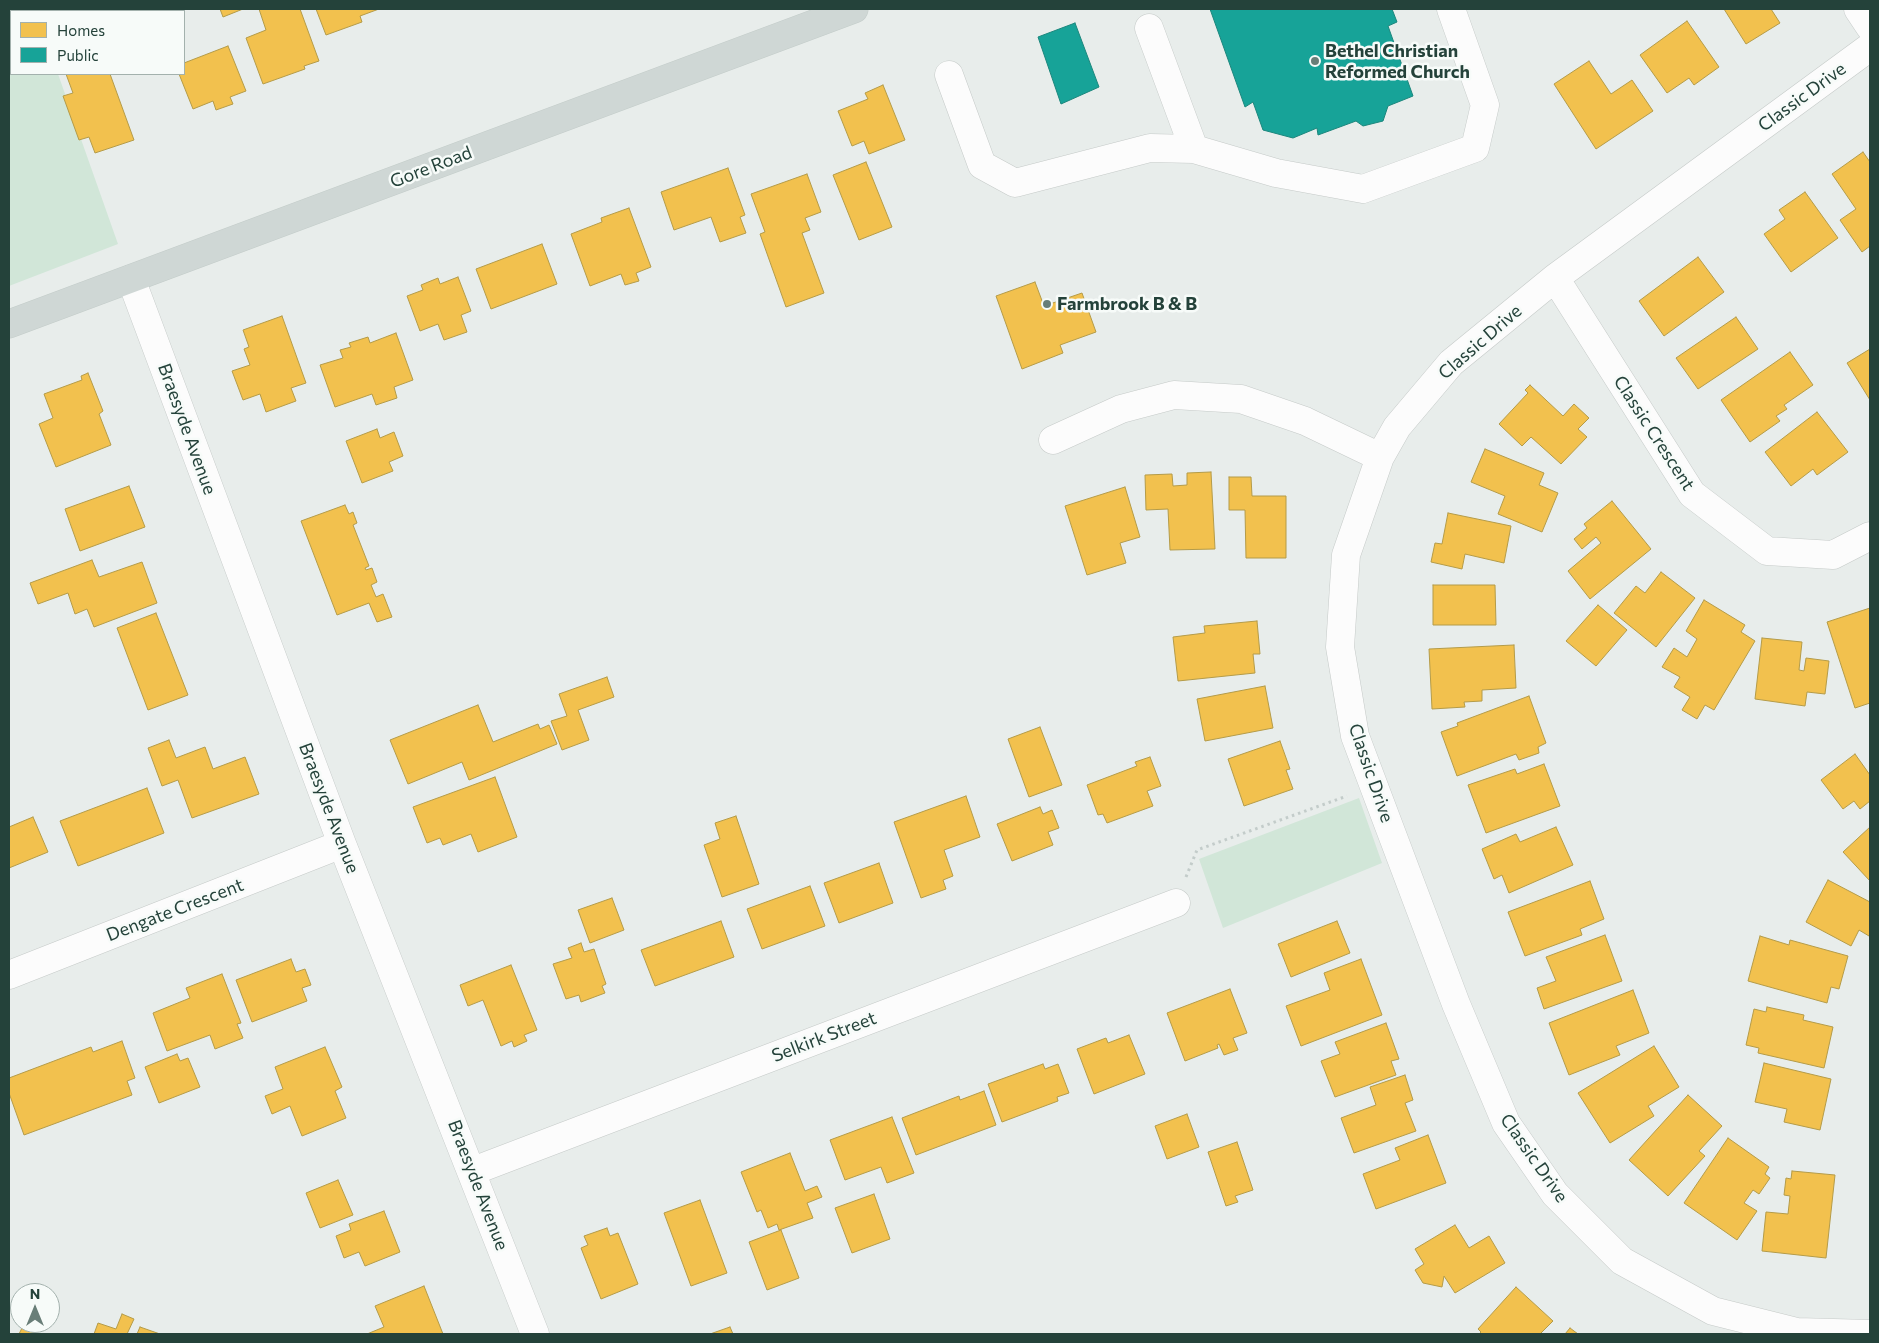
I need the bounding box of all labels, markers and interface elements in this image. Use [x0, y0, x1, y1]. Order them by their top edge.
legend [10, 10, 185, 75]
text: Homes [57, 21, 105, 39]
place label: Bethel Christian Reformed Church [1325, 40, 1470, 82]
text: Public [57, 46, 99, 64]
marker: Bethel Christian Reformed Church [1309, 55, 1321, 67]
street label: Classic Drive [1754, 58, 1850, 136]
street label: Gore Road [387, 142, 475, 192]
place label: Farmbrook B & B [1057, 293, 1197, 315]
marker: Farmbrook B & B [1041, 298, 1053, 310]
street label: Classic Drive [1434, 300, 1526, 384]
street label: Braesyde Avenue [153, 360, 221, 498]
street label: Classic Crescent [1609, 372, 1699, 494]
street label: Classic Drive [1344, 721, 1398, 825]
street label: Braesyde Avenue [294, 740, 364, 876]
street label: Dengate Crescent [103, 874, 247, 946]
street label: Selkirk Street [769, 1007, 879, 1067]
street label: Classic Drive [1496, 1110, 1572, 1206]
street label: Braesyde Avenue [443, 1117, 513, 1253]
north arrow [10, 1283, 60, 1333]
text: N [30, 1285, 40, 1302]

